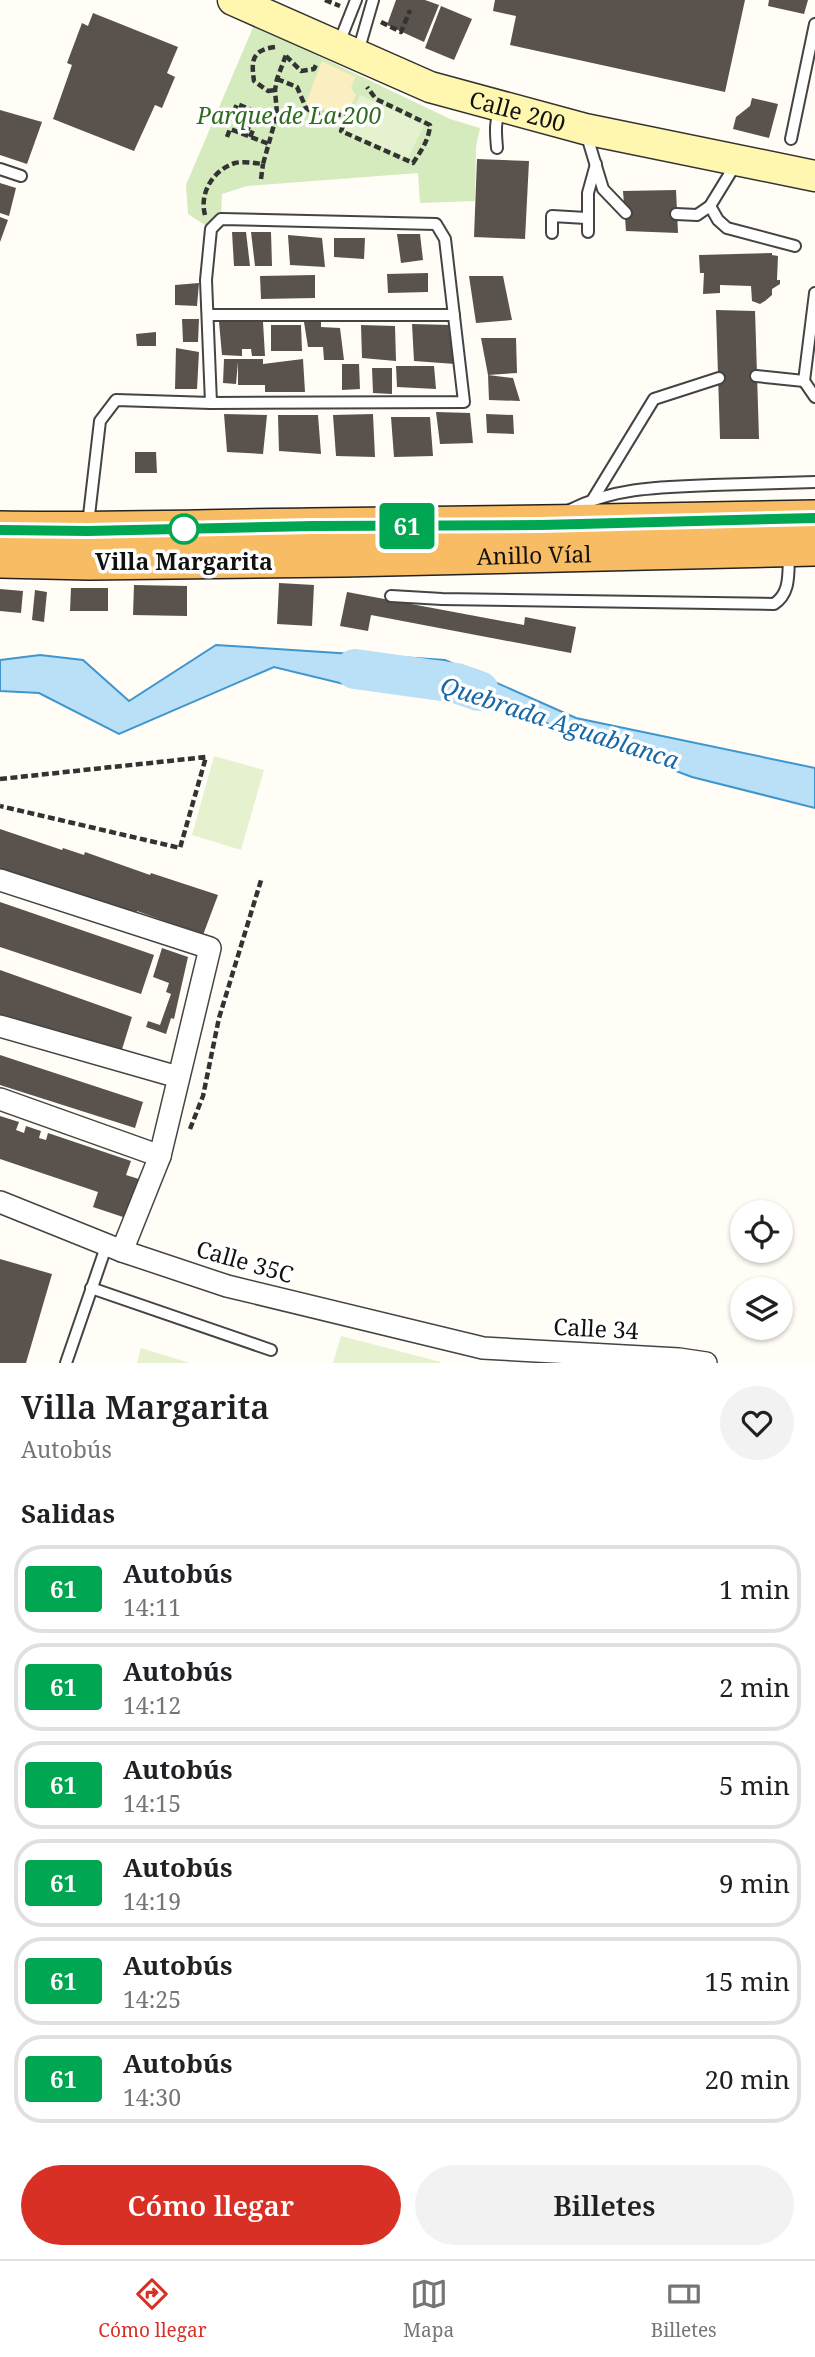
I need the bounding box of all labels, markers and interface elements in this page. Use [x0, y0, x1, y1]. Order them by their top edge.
street label: Calle 200 [466, 82, 569, 139]
park label: Parque de La 200 [196, 99, 381, 131]
line badge: 61 [376, 503, 438, 549]
text: 61 [393, 509, 421, 542]
marker: Villa Margarita [169, 514, 199, 544]
street label: Anillo Víal [476, 537, 592, 572]
place label: Villa Margarita [95, 545, 273, 577]
water label: Quebrada Aguablanca [437, 668, 684, 776]
map controls [730, 1200, 793, 1340]
button: locate [730, 1200, 793, 1263]
street label: Calle 35C [193, 1232, 297, 1290]
button: layers [730, 1277, 793, 1340]
street label: Calle 34 [553, 1310, 640, 1346]
text: Villa Margarita [21, 1384, 270, 1429]
button: heart [720, 1386, 794, 1460]
text: Autobús [21, 1433, 112, 1465]
text: Salidas [21, 1495, 115, 1531]
text: Autobús [123, 1555, 233, 1591]
text: 1 min [719, 1571, 790, 1607]
text: 61 [50, 1572, 77, 1605]
text: 14:11 [123, 1591, 181, 1623]
text: Autobús [123, 1653, 233, 1689]
text: 2 min [719, 1669, 790, 1705]
text: 61 [50, 1670, 77, 1703]
text: 14:12 [123, 1689, 181, 1721]
text: Autobús [123, 1751, 233, 1787]
text: 5 min [719, 1767, 790, 1803]
text: 61 [50, 1768, 77, 1801]
text: 14:15 [123, 1787, 181, 1819]
text: Autobús [123, 1849, 233, 1885]
text: 9 min [719, 1865, 790, 1901]
text: 61 [50, 1866, 77, 1899]
text: 14:19 [123, 1885, 181, 1917]
text: Autobús [123, 1947, 233, 1983]
text: 15 min [705, 1963, 790, 1999]
text: 61 [50, 1964, 77, 1997]
text: 14:25 [123, 1983, 181, 2015]
text: Autobús [123, 2045, 233, 2081]
text: 20 min [705, 2061, 790, 2097]
text: 61 [50, 2062, 77, 2095]
text: 14:30 [123, 2081, 181, 2113]
button: Cómo llegar [21, 2165, 401, 2245]
button: Billetes [415, 2165, 794, 2245]
tab: Cómo llegar [98, 2275, 207, 2343]
tab: Mapa [403, 2275, 454, 2343]
tab: Billetes [651, 2275, 717, 2343]

